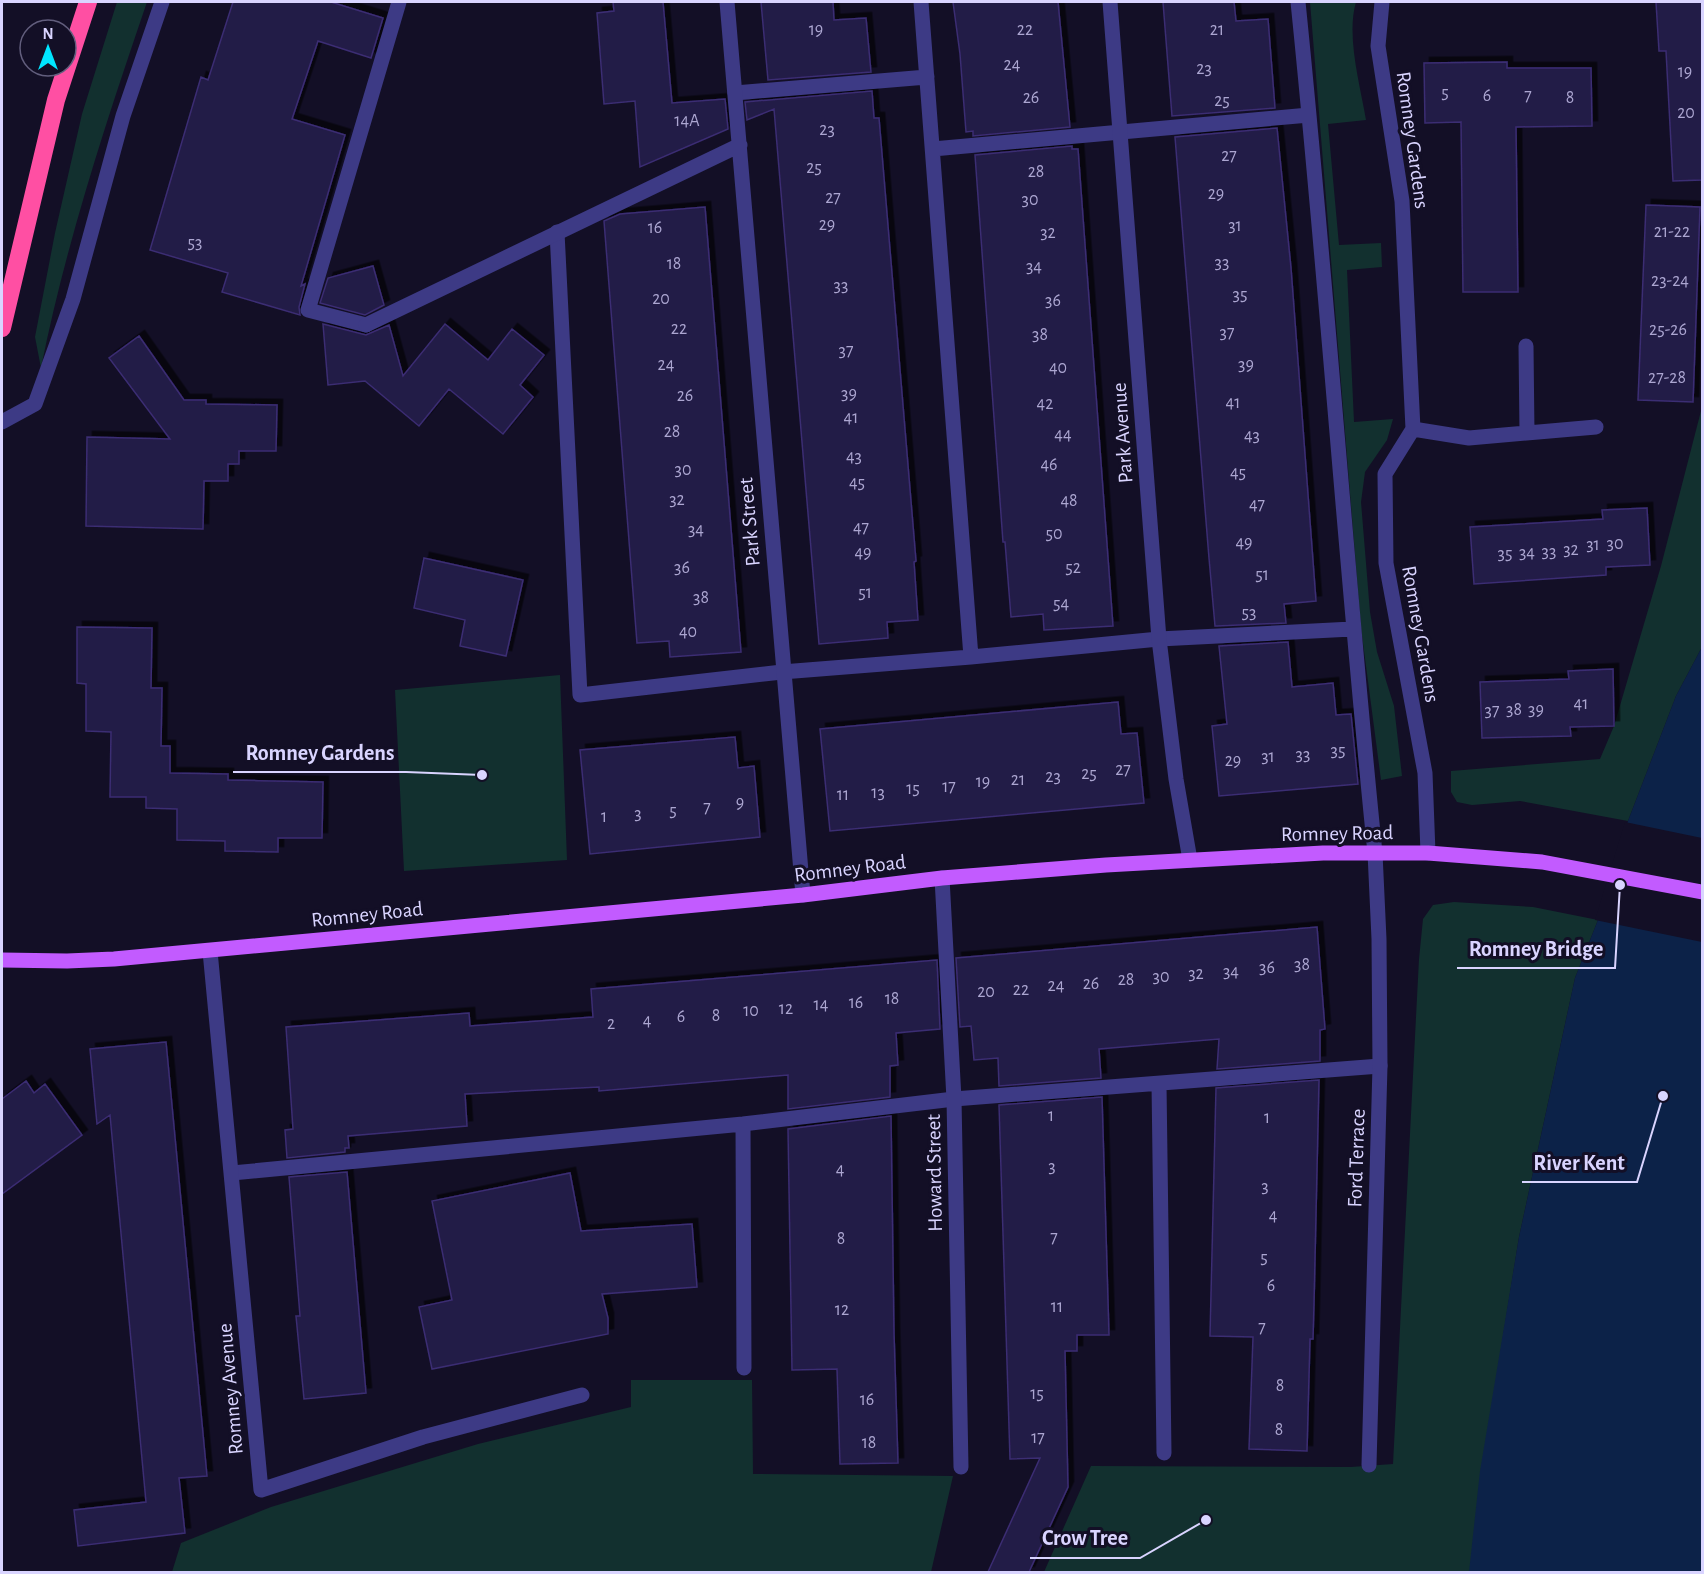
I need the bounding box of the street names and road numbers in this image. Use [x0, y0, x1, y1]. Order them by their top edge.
street label: Romney Gardens [1392, 70, 1433, 210]
street label: Park Avenue [1109, 382, 1136, 484]
street label: Park Street [735, 476, 764, 567]
street label: Romney Gardens [1398, 564, 1443, 704]
street label: Romney Road [1281, 822, 1393, 845]
street label: Romney Road [793, 851, 907, 886]
street label: Romney Road [310, 898, 424, 931]
street label: Ford Terrace [1344, 1108, 1369, 1208]
street label: Howard Street [923, 1114, 946, 1232]
street label: Romney Avenue [214, 1322, 247, 1456]

